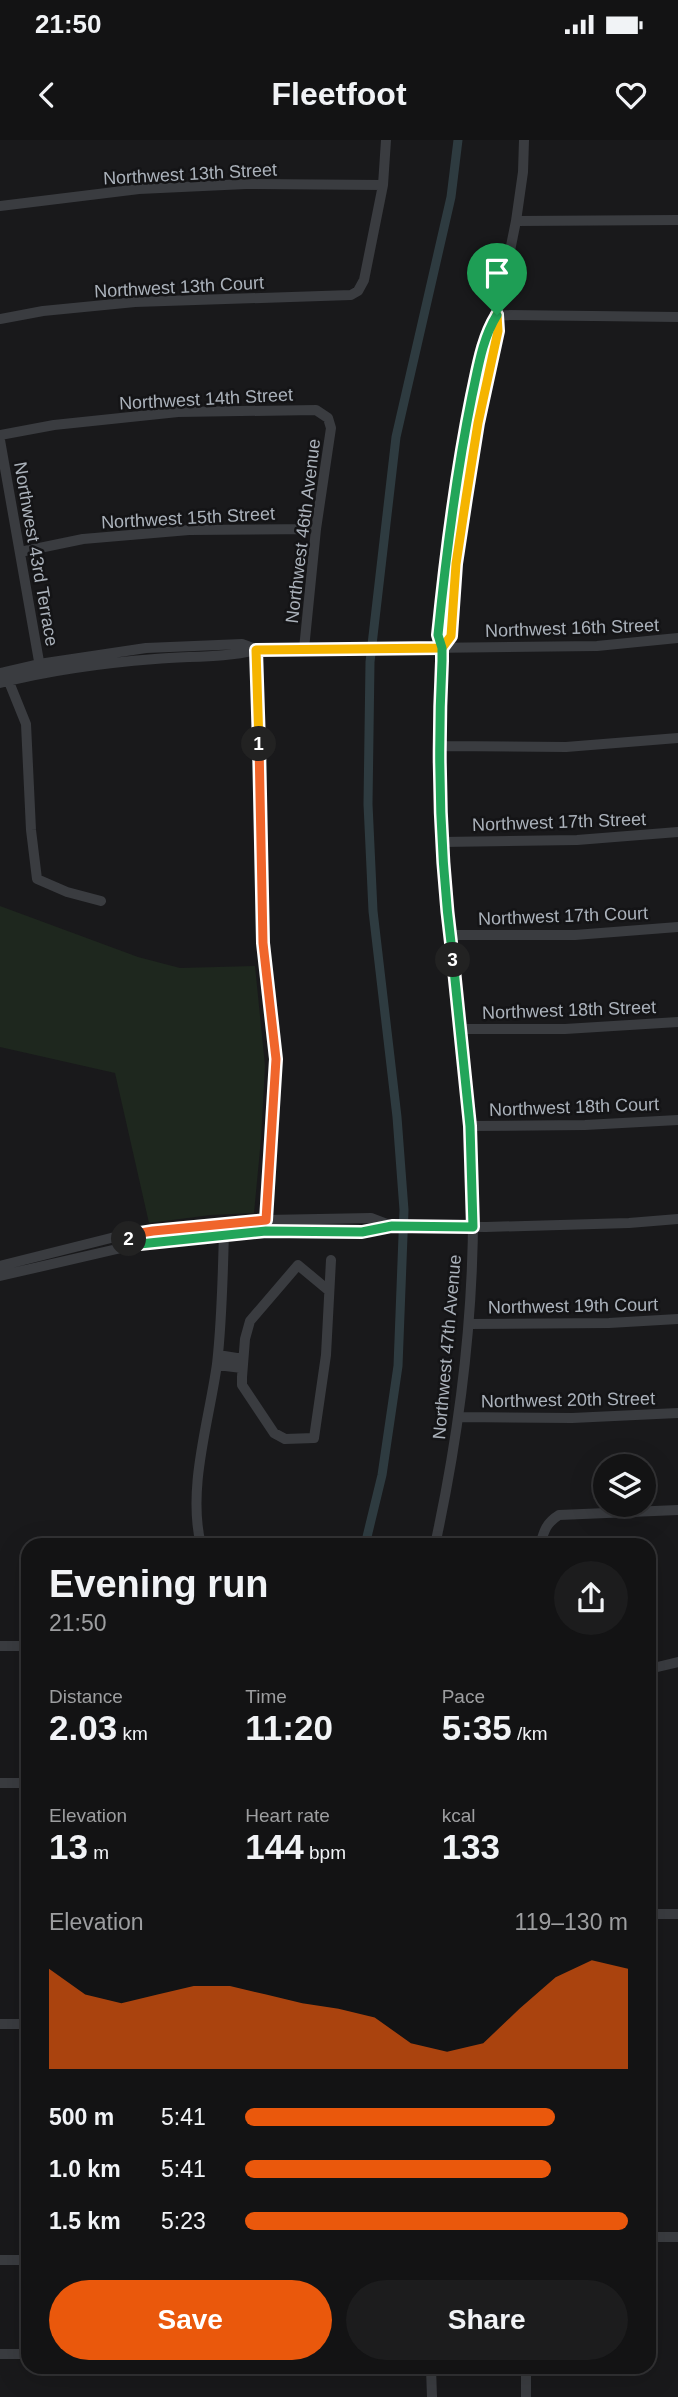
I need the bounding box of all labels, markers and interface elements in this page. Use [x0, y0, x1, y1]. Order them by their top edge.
text: 21:50 [35, 9, 102, 39]
icon: back [28, 76, 66, 114]
text: Fleetfoot [271, 76, 407, 112]
icon: heart [612, 76, 650, 114]
street label: Northwest 13th Street [103, 159, 277, 189]
pin [467, 243, 527, 315]
icon: arrive [478, 254, 516, 292]
street label: Northwest 13th Court [94, 273, 264, 301]
street label: Northwest 14th Street [119, 384, 293, 414]
street label: Northwest 46th Avenue [282, 438, 324, 624]
street label: Northwest 43rd Terrace [10, 460, 62, 648]
street label: Northwest 15th Street [101, 503, 275, 533]
street label: Northwest 16th Street [485, 615, 659, 641]
pin: 1 [242, 726, 276, 762]
text: 1 [253, 733, 264, 754]
street label: Northwest 17th Street [472, 809, 646, 835]
street label: Northwest 17th Court [478, 903, 648, 929]
pin: 3 [435, 942, 470, 978]
text: 3 [447, 949, 458, 970]
street label: Northwest 18th Street [482, 997, 656, 1023]
street label: Northwest 18th Court [489, 1094, 659, 1120]
pin: 2 [111, 1222, 146, 1256]
text: 2 [123, 1228, 134, 1249]
street label: Northwest 47th Avenue [429, 1254, 465, 1440]
street label: Northwest 19th Court [488, 1295, 658, 1317]
street label: Northwest 20th Street [481, 1388, 655, 1412]
map controls [593, 1454, 656, 1517]
button: layers [593, 1454, 656, 1517]
button: share [554, 1561, 628, 1635]
text: Evening run [49, 1563, 269, 1605]
text: 21:50 [49, 1610, 107, 1636]
text: Distance [49, 1686, 123, 1707]
text: Time [245, 1686, 287, 1707]
text: Pace [442, 1686, 485, 1707]
text: 2.03 [49, 1708, 117, 1747]
text: 11:20 [245, 1708, 333, 1747]
text: 5:35 [442, 1708, 512, 1747]
text: km [117, 1723, 148, 1744]
text: /km [512, 1723, 548, 1744]
text: Elevation [49, 1805, 127, 1826]
text: Heart rate [245, 1805, 330, 1826]
text: kcal [442, 1805, 475, 1826]
text: 13 [49, 1827, 88, 1866]
text: 144 [245, 1827, 304, 1866]
text: 133 [442, 1827, 500, 1866]
text: m [88, 1842, 109, 1863]
text: bpm [304, 1842, 346, 1863]
text: Elevation [49, 1909, 144, 1935]
text: 119–130 m [515, 1909, 628, 1935]
text: 500 m [49, 2104, 114, 2130]
text: 5:41 [161, 2104, 206, 2130]
text: 1.0 km [49, 2156, 121, 2182]
text: 5:41 [161, 2156, 206, 2182]
text: 1.5 km [49, 2208, 121, 2234]
text: 5:23 [161, 2208, 206, 2234]
button: Save [49, 2280, 332, 2360]
button: Share [346, 2280, 628, 2360]

